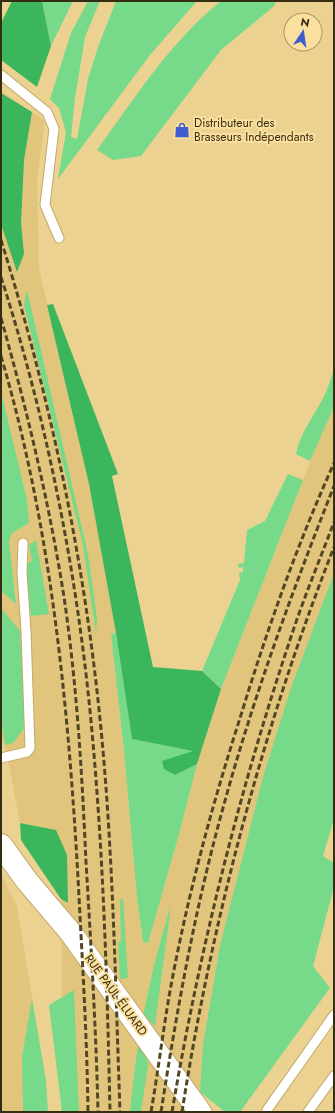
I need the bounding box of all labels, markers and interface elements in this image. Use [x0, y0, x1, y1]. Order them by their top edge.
north arrow [283, 12, 323, 52]
text: N [299, 13, 311, 31]
place label: Distributeur des Brasseurs Indépendants [194, 114, 314, 146]
shop icon: Distributeur des Brasseurs Indépendants [173, 121, 191, 139]
street label: RUE PAUL ÉLUARD [80, 951, 152, 1039]

